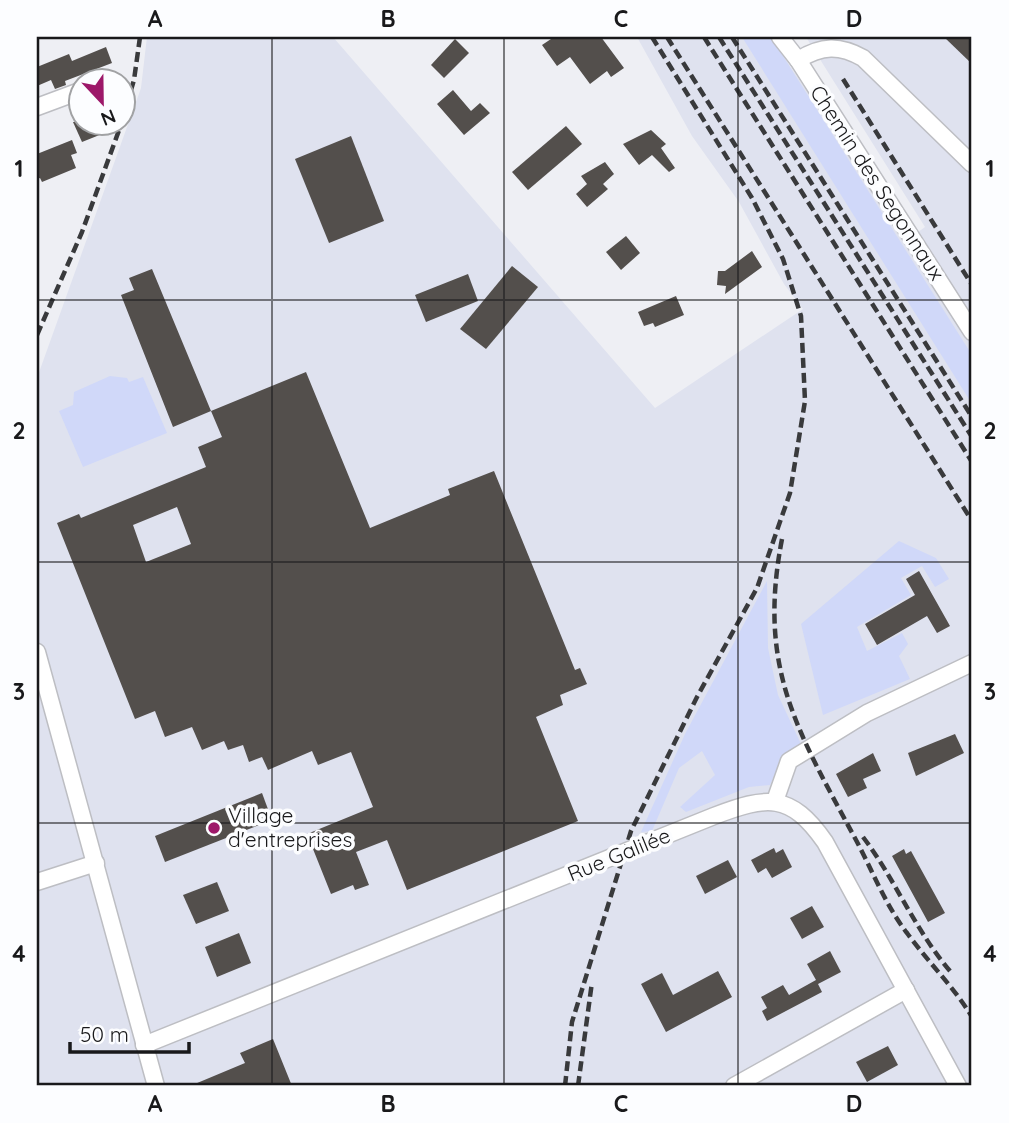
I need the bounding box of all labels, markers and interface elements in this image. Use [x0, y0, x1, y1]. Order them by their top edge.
text: A [148, 4, 163, 33]
text: B [380, 4, 396, 33]
text: C [614, 4, 628, 33]
text: D [846, 4, 862, 33]
north arrow [66, 66, 136, 136]
street label: Chemin des Segonnaux [805, 80, 951, 285]
text: N [97, 104, 119, 132]
text: 1 [15, 154, 23, 183]
text: 1 [986, 154, 994, 183]
text: 2 [12, 416, 26, 445]
text: 2 [983, 416, 997, 445]
text: 3 [13, 677, 25, 706]
text: 3 [984, 677, 996, 706]
place label: Village d'entreprises [228, 802, 352, 852]
marker: Village d'entreprises [206, 820, 222, 836]
street label: Rue Galilée [563, 822, 674, 886]
text: 4 [12, 939, 26, 968]
text: 4 [983, 939, 997, 968]
scale bar [70, 1011, 189, 1055]
text: 50 m [80, 1021, 129, 1047]
text: A [148, 1089, 163, 1118]
text: B [380, 1089, 396, 1118]
text: C [614, 1089, 628, 1118]
text: D [846, 1089, 862, 1118]

